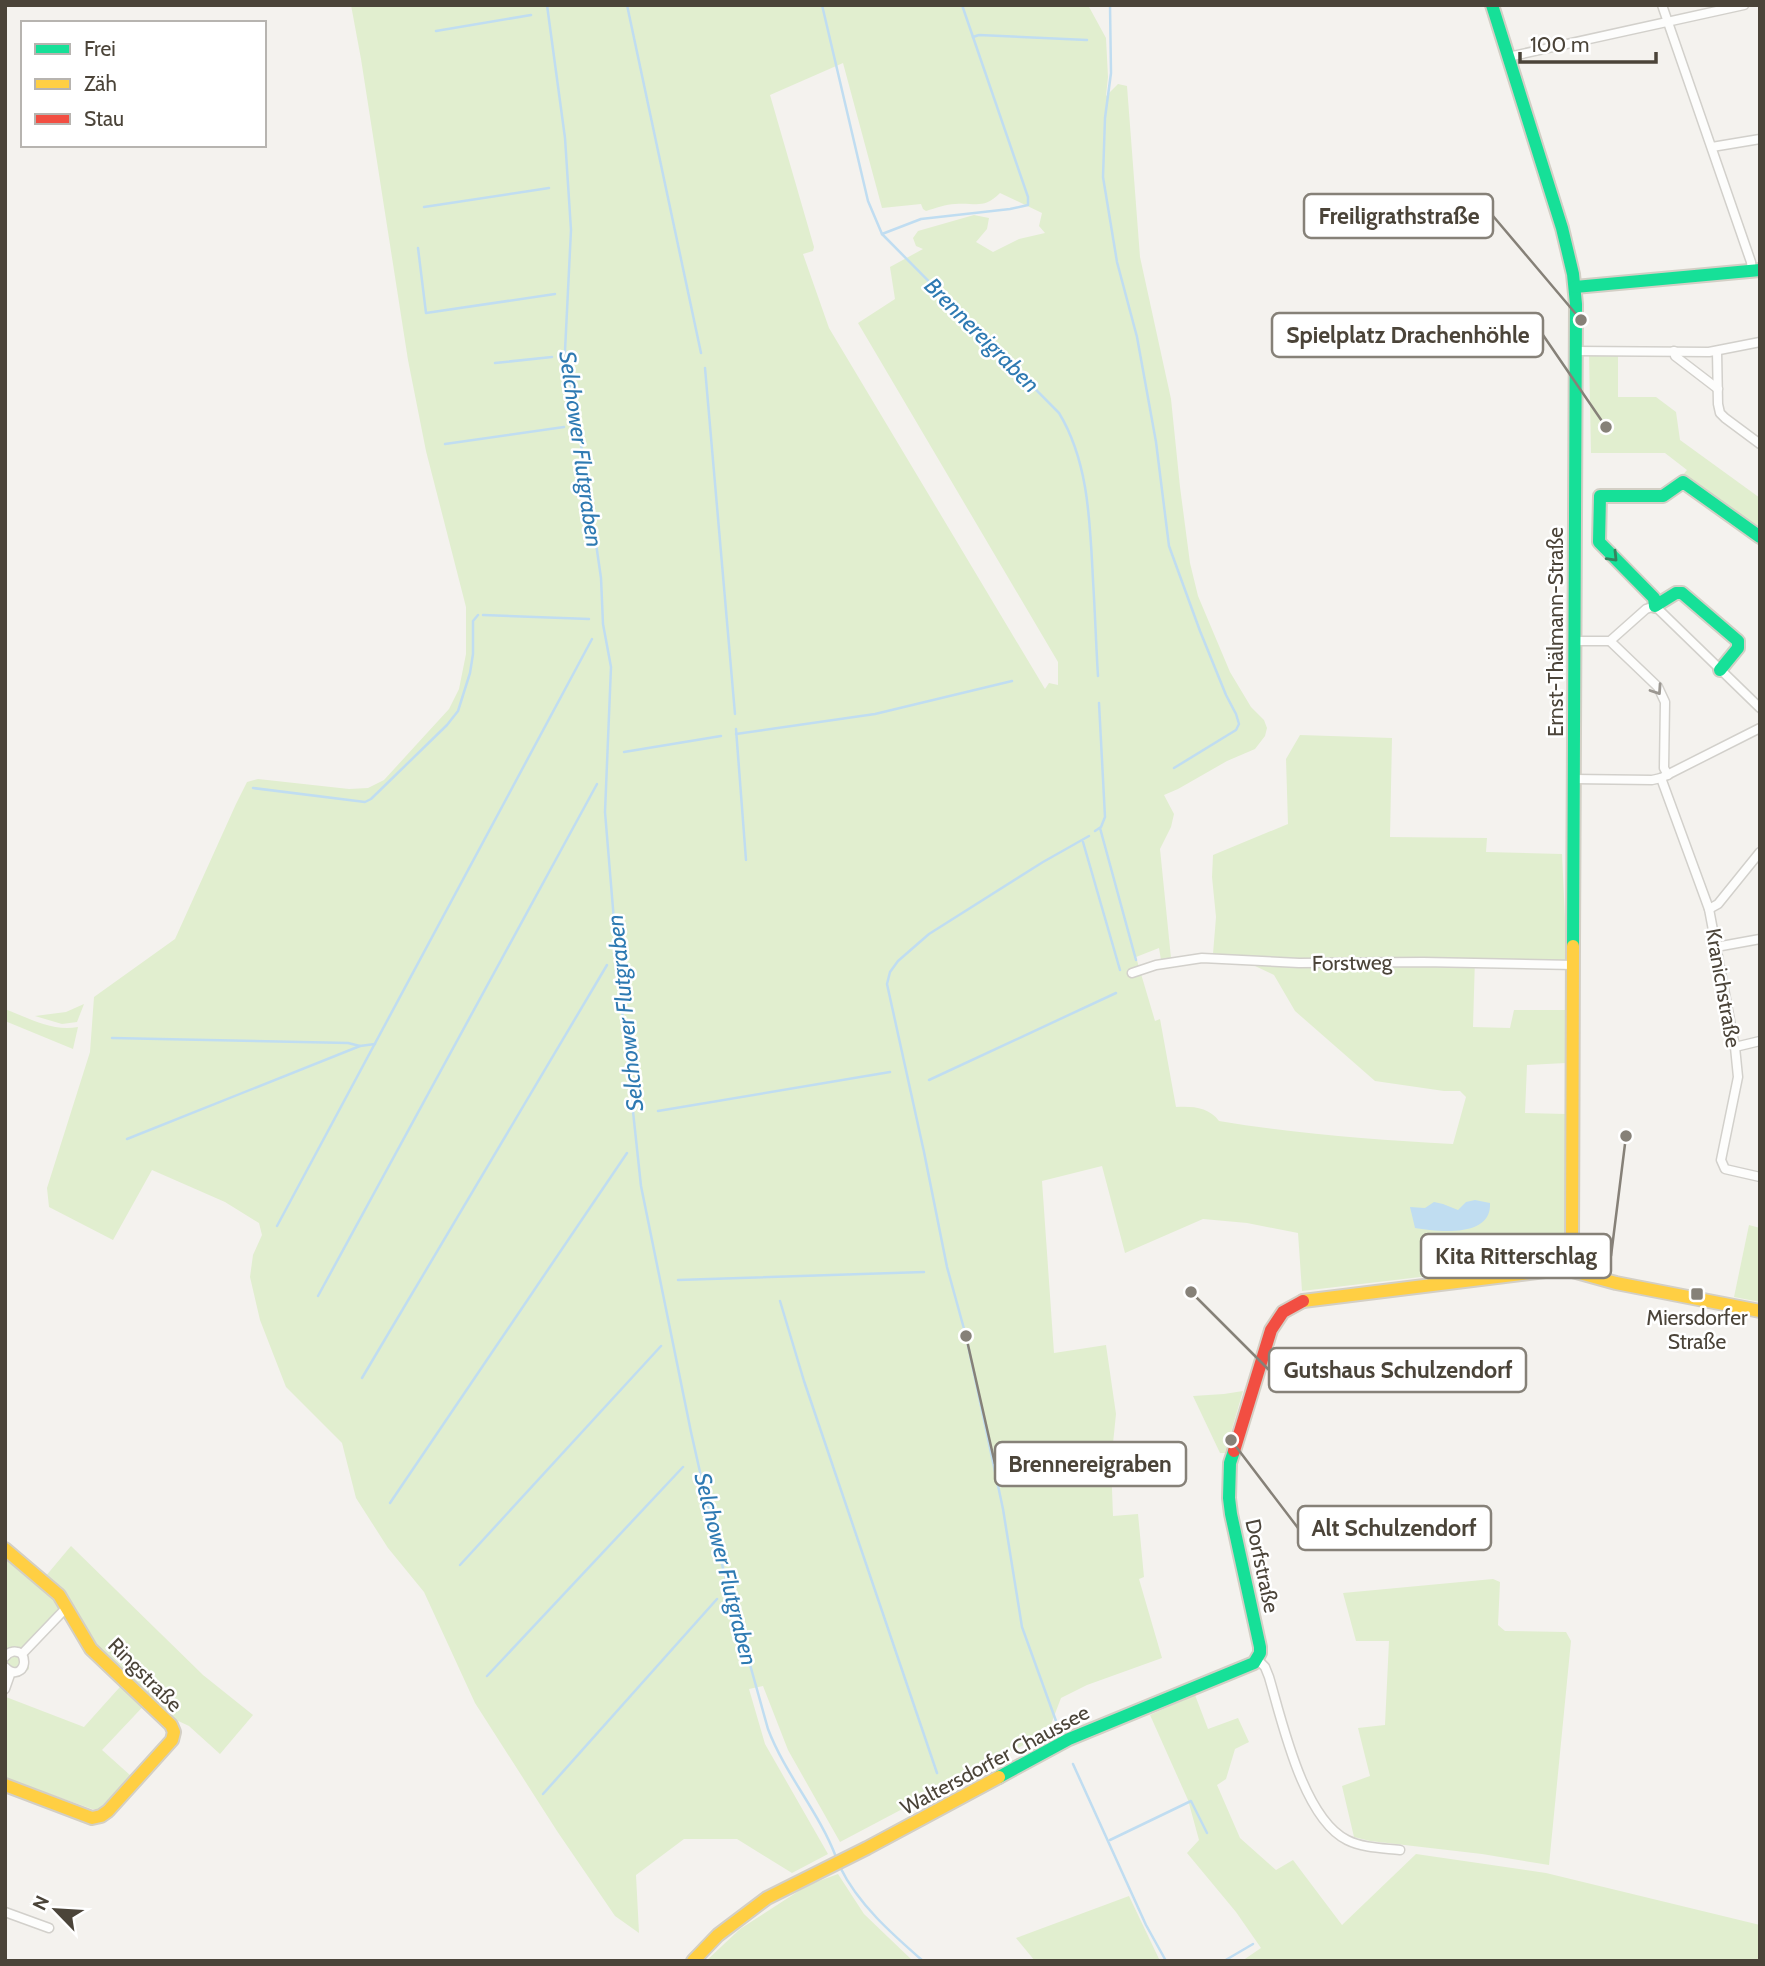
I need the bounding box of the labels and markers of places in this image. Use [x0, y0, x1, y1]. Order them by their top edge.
callout: Freiligrathstraße [1304, 194, 1493, 238]
callout: Spielplatz Drachenhöhle [1272, 313, 1543, 357]
callout: Kita Ritterschlag [1421, 1234, 1611, 1278]
marker: Miersdorfer Straße [1689, 1286, 1705, 1302]
place label: Miersdorfer Straße [1646, 1305, 1748, 1354]
callout: Gutshaus Schulzendorf [1269, 1348, 1526, 1392]
callout: Brennereigraben [995, 1442, 1186, 1486]
callout: Alt Schulzendorf [1298, 1506, 1491, 1550]

